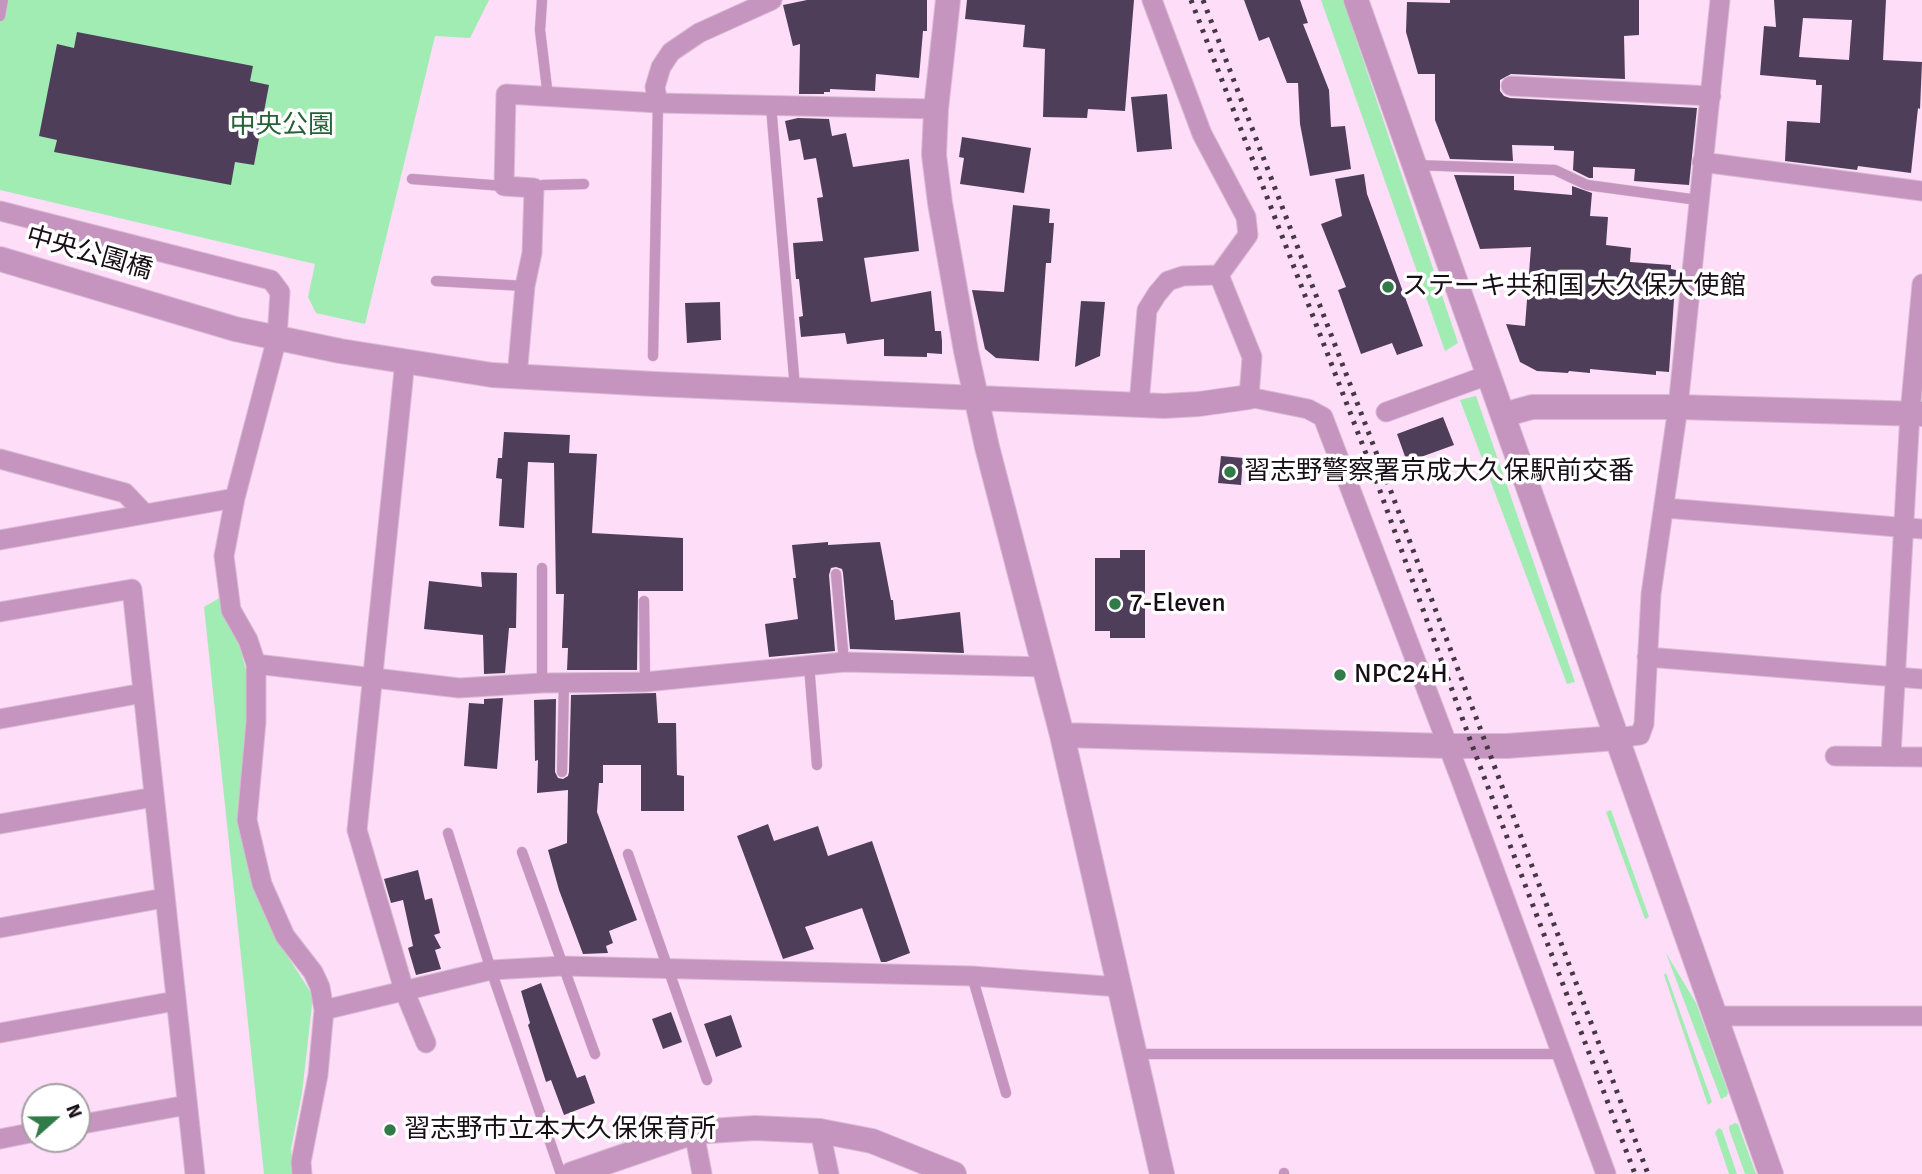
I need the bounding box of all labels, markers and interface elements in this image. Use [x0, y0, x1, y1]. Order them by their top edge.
park label: 中央公園 [230, 110, 334, 142]
street label: 中央公園橋 [22, 221, 156, 287]
place label: ステーキ共和国 大久保大使館 [1402, 271, 1746, 303]
marker: ステーキ共和国 大久保大使館 [1380, 279, 1396, 295]
place label: 習志野警察署京成大久保駅前交番 [1244, 456, 1634, 488]
marker: 習志野警察署京成大久保駅前交番 [1222, 464, 1238, 480]
place label: 7-Eleven [1129, 588, 1226, 620]
marker: 7-Eleven [1107, 596, 1123, 612]
place label: NPC24H [1354, 659, 1448, 691]
marker: NPC24H [1332, 667, 1348, 683]
north arrow [21, 1083, 91, 1153]
text: N [60, 1101, 87, 1122]
place label: 習志野市立本大久保保育所 [404, 1114, 716, 1146]
marker: 習志野市立本大久保保育所 [382, 1122, 398, 1138]

